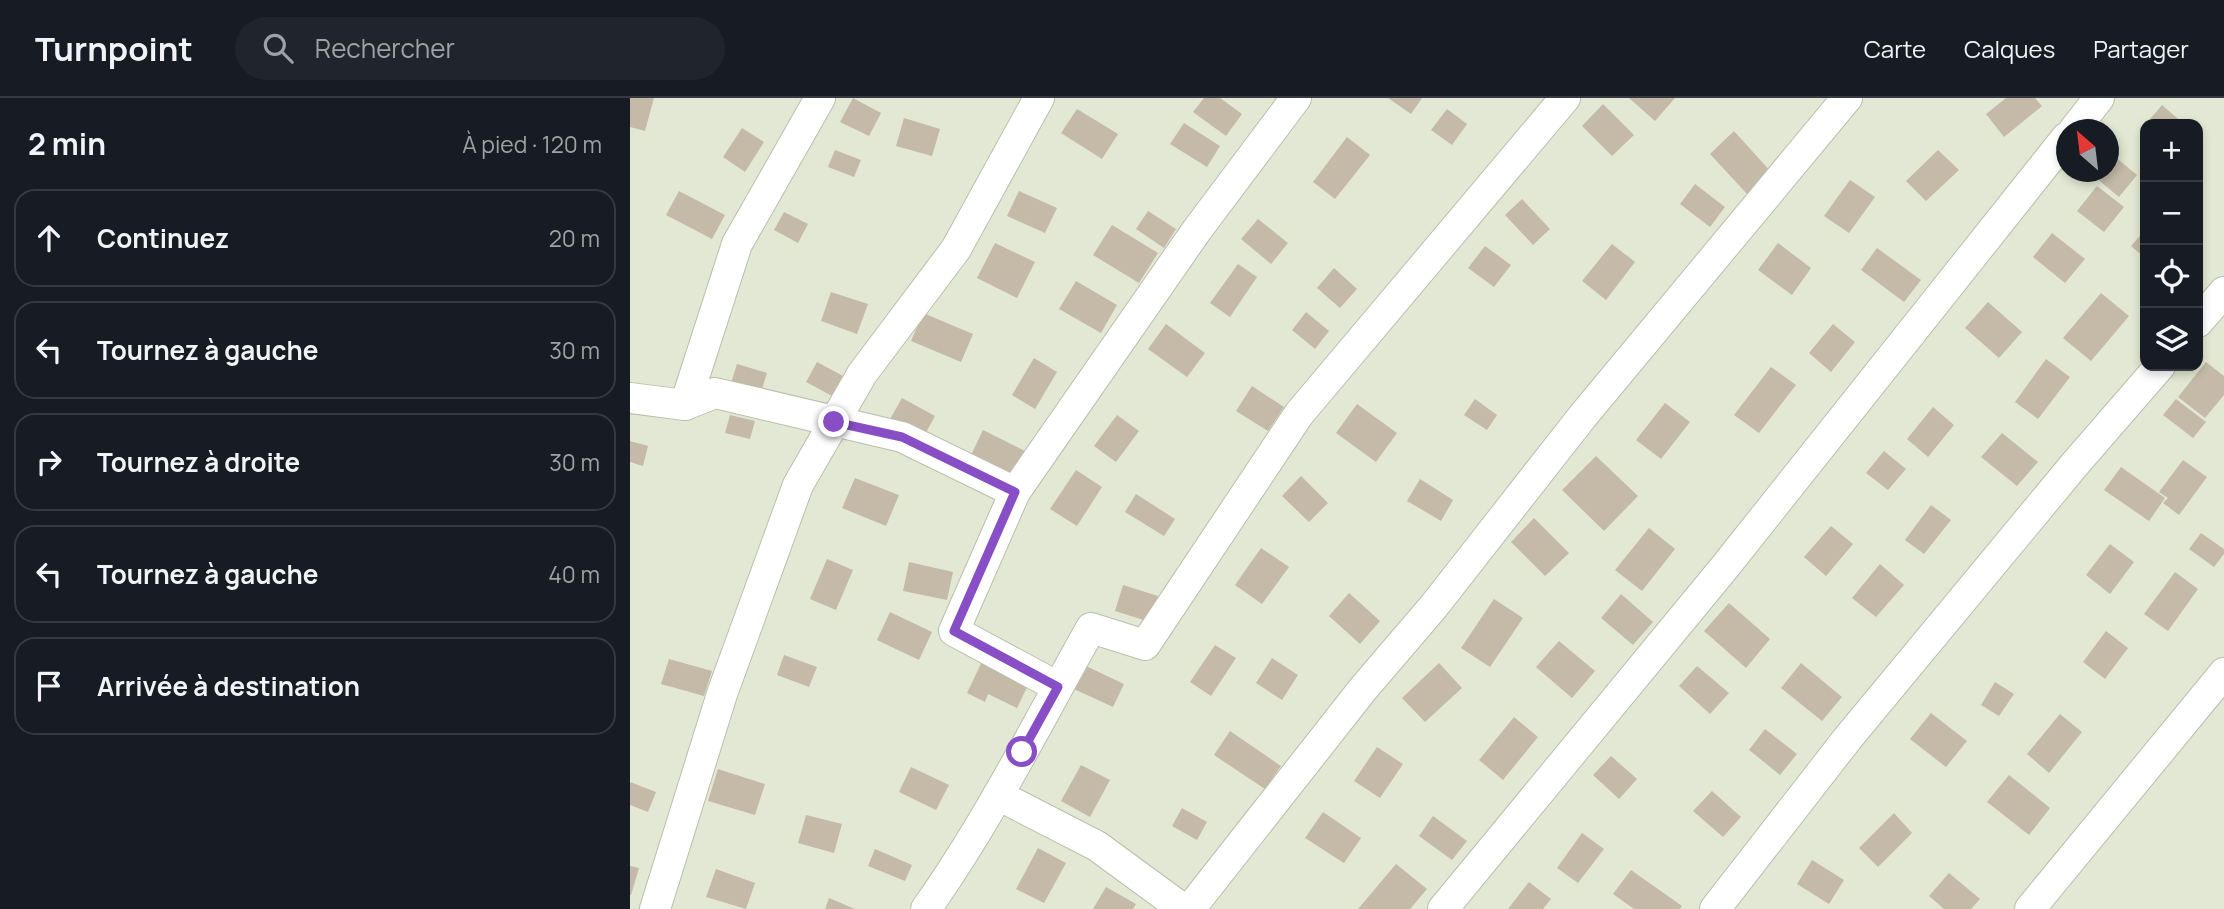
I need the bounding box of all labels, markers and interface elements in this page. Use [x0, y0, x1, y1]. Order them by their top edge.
search box [235, 17, 725, 80]
text: Turnpoint [35, 26, 193, 71]
icon: search [259, 29, 297, 67]
text: Rechercher [315, 30, 455, 66]
text: Carte [1864, 32, 1926, 65]
text: Calques [1964, 32, 2055, 65]
text: Partager [2093, 32, 2189, 65]
north arrow [2056, 119, 2119, 182]
map controls [2140, 119, 2203, 371]
button: + [2140, 119, 2203, 182]
text: 2 min [28, 123, 106, 164]
text: À pied · 120 m [462, 128, 602, 160]
button: − [2140, 182, 2203, 245]
icon: ahead [30, 219, 68, 257]
text: Continuez [97, 220, 229, 256]
text: 20 m [549, 222, 600, 254]
button: locate [2140, 245, 2203, 308]
button: layers [2140, 308, 2203, 371]
icon: left [30, 331, 68, 369]
text: Tournez à gauche [97, 332, 318, 368]
text: 30 m [549, 334, 600, 366]
route end [818, 406, 849, 437]
icon: right [30, 443, 68, 481]
text: Tournez à droite [97, 444, 300, 480]
text: 30 m [549, 446, 600, 478]
icon: left [30, 555, 68, 593]
text: Tournez à gauche [97, 556, 318, 592]
text: 40 m [548, 558, 600, 590]
icon: arrive [30, 667, 68, 705]
text: Arrivée à destination [97, 668, 360, 704]
route start [1006, 736, 1037, 767]

